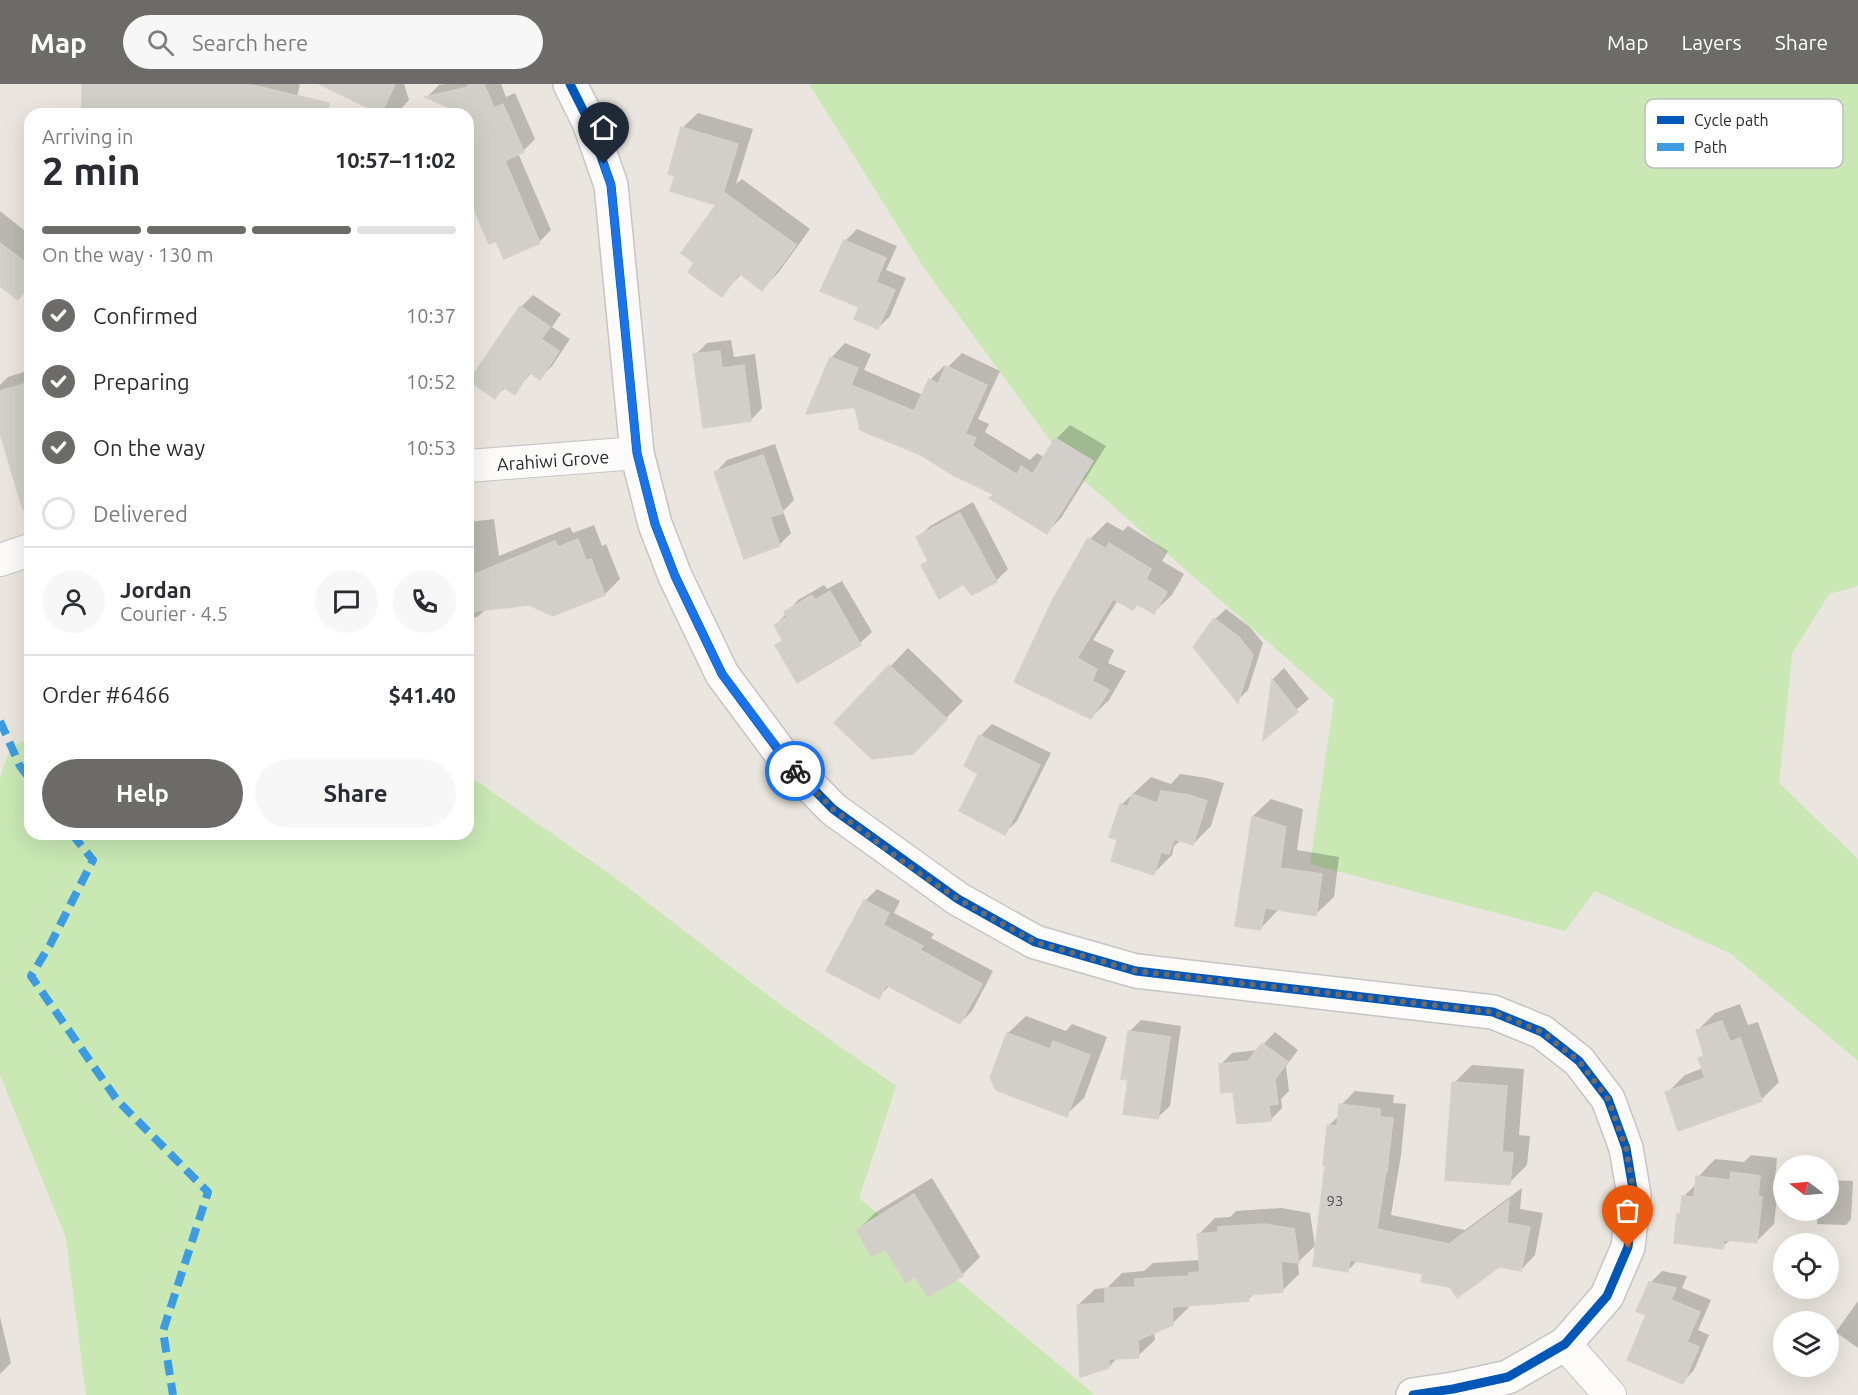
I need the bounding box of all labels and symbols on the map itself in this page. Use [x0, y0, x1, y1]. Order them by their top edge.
legend [1645, 99, 1843, 168]
pin [578, 102, 629, 164]
text: Cycle path [1694, 111, 1769, 129]
text: Path [1694, 138, 1727, 156]
street label: Arahiwi Grove [496, 446, 610, 474]
courier [765, 741, 825, 801]
north arrow [1773, 1155, 1839, 1221]
pin [1602, 1185, 1653, 1247]
house number: 93 [1327, 1192, 1343, 1209]

